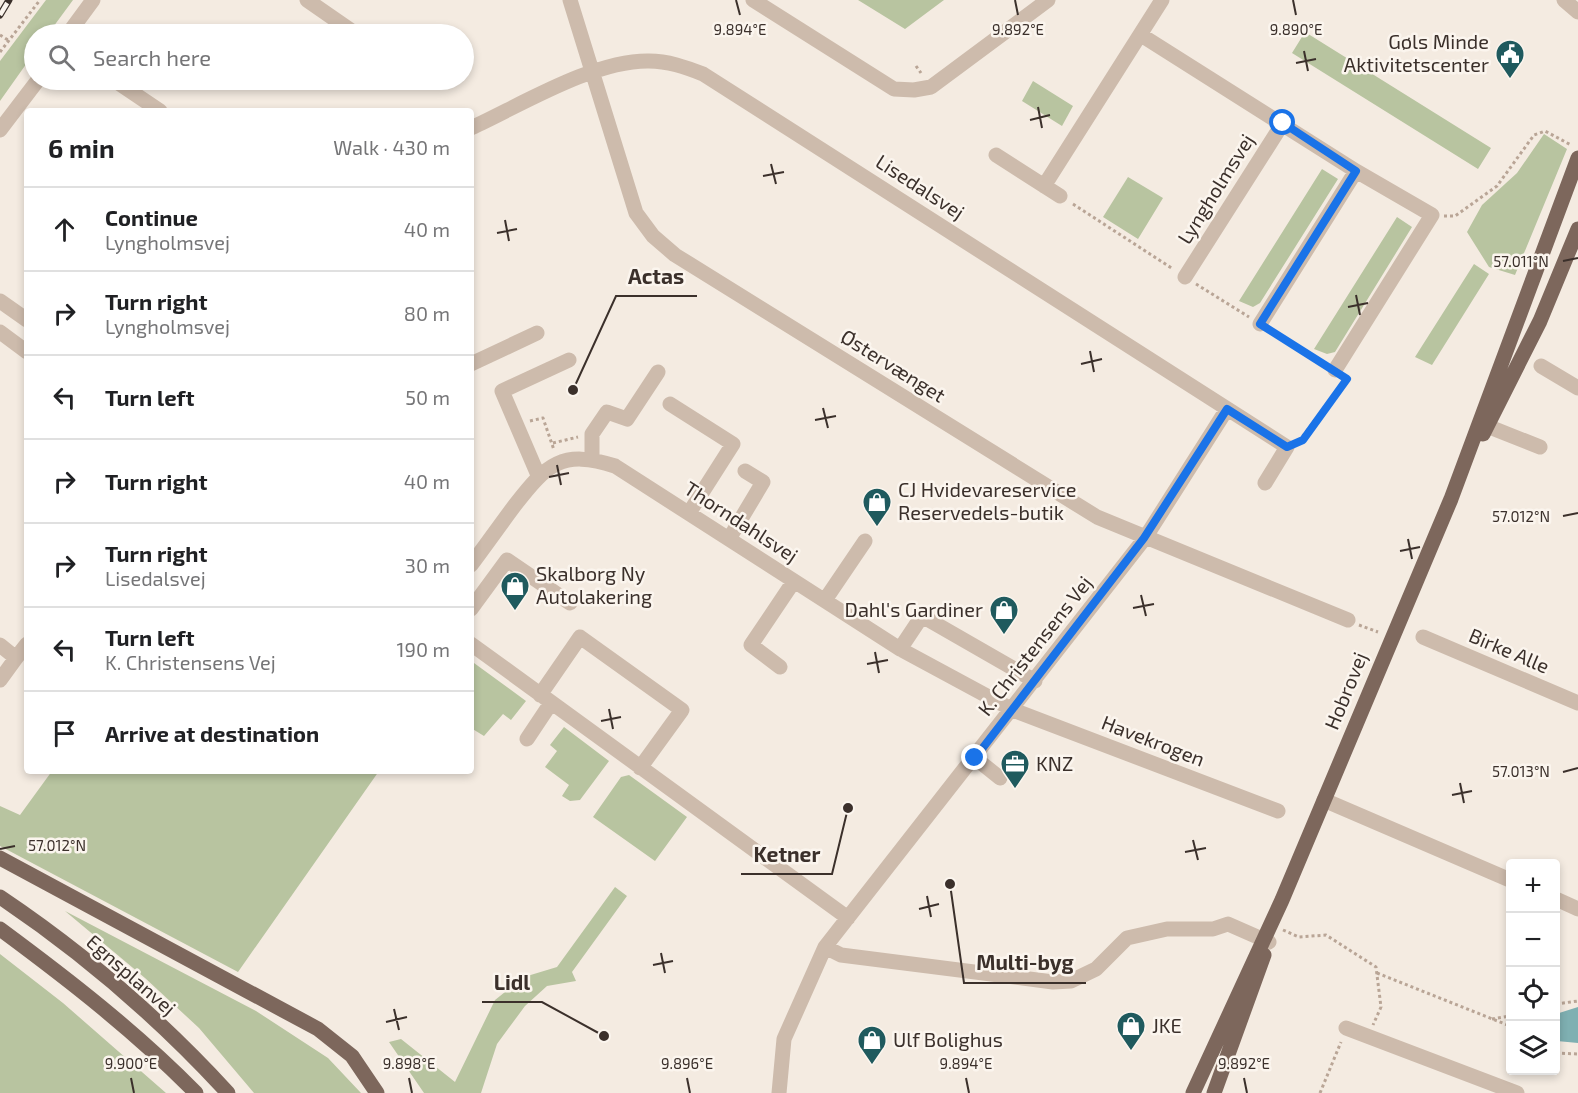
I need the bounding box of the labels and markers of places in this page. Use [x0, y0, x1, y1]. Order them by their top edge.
place label: Gøls Minde Aktivitetscenter [1344, 29, 1489, 76]
public building icon: Gøls Minde Aktivitetscenter [1494, 38, 1526, 80]
callout: Actas [616, 257, 697, 296]
place label: CJ Hvidevareservice Reservedels-butik [898, 477, 1077, 524]
shop icon: CJ Hvidevareservice Reservedels-butik [861, 486, 893, 528]
place label: Skalborg Ny Autolakering [536, 561, 652, 608]
shop icon: Skalborg Ny Autolakering [499, 570, 531, 612]
shop icon: Dahl's Gardiner [988, 594, 1020, 636]
place label: Dahl's Gardiner [845, 597, 983, 621]
office icon: KNZ [999, 748, 1031, 790]
place label: KNZ [1036, 751, 1073, 775]
callout: Ketner [741, 835, 832, 874]
callout: Multi-byg [964, 944, 1086, 983]
callout: Lidl [482, 963, 542, 1002]
shop icon: JKE [1115, 1010, 1147, 1052]
place label: JKE [1152, 1013, 1182, 1037]
shop icon: Ulf Bolighus [856, 1024, 888, 1066]
place label: Ulf Bolighus [893, 1027, 1003, 1051]

